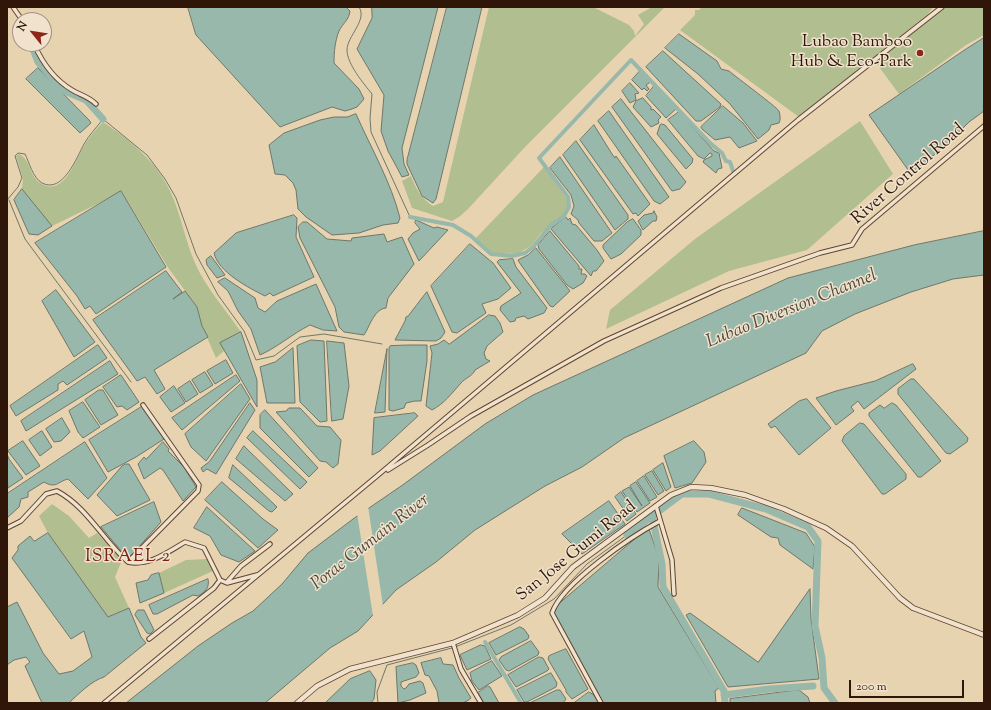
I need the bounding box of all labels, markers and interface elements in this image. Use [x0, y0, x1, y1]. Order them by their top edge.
north arrow [12, 12, 52, 52]
text: N [13, 19, 32, 34]
place label: Lubao Bamboo Hub & Eco-Park [791, 33, 912, 73]
marker: Lubao Bamboo Hub & Eco-Park [915, 48, 925, 58]
street label: River Control Road [848, 120, 970, 230]
water label: Lubao Diversion Channel [704, 266, 880, 354]
water label: Porac Gumain River [308, 490, 434, 596]
street label: San Jose Gumi Road [513, 497, 641, 607]
district label: ISRAEL 2 [85, 547, 171, 569]
scale bar [851, 672, 966, 698]
text: 200 m [856, 678, 887, 696]

